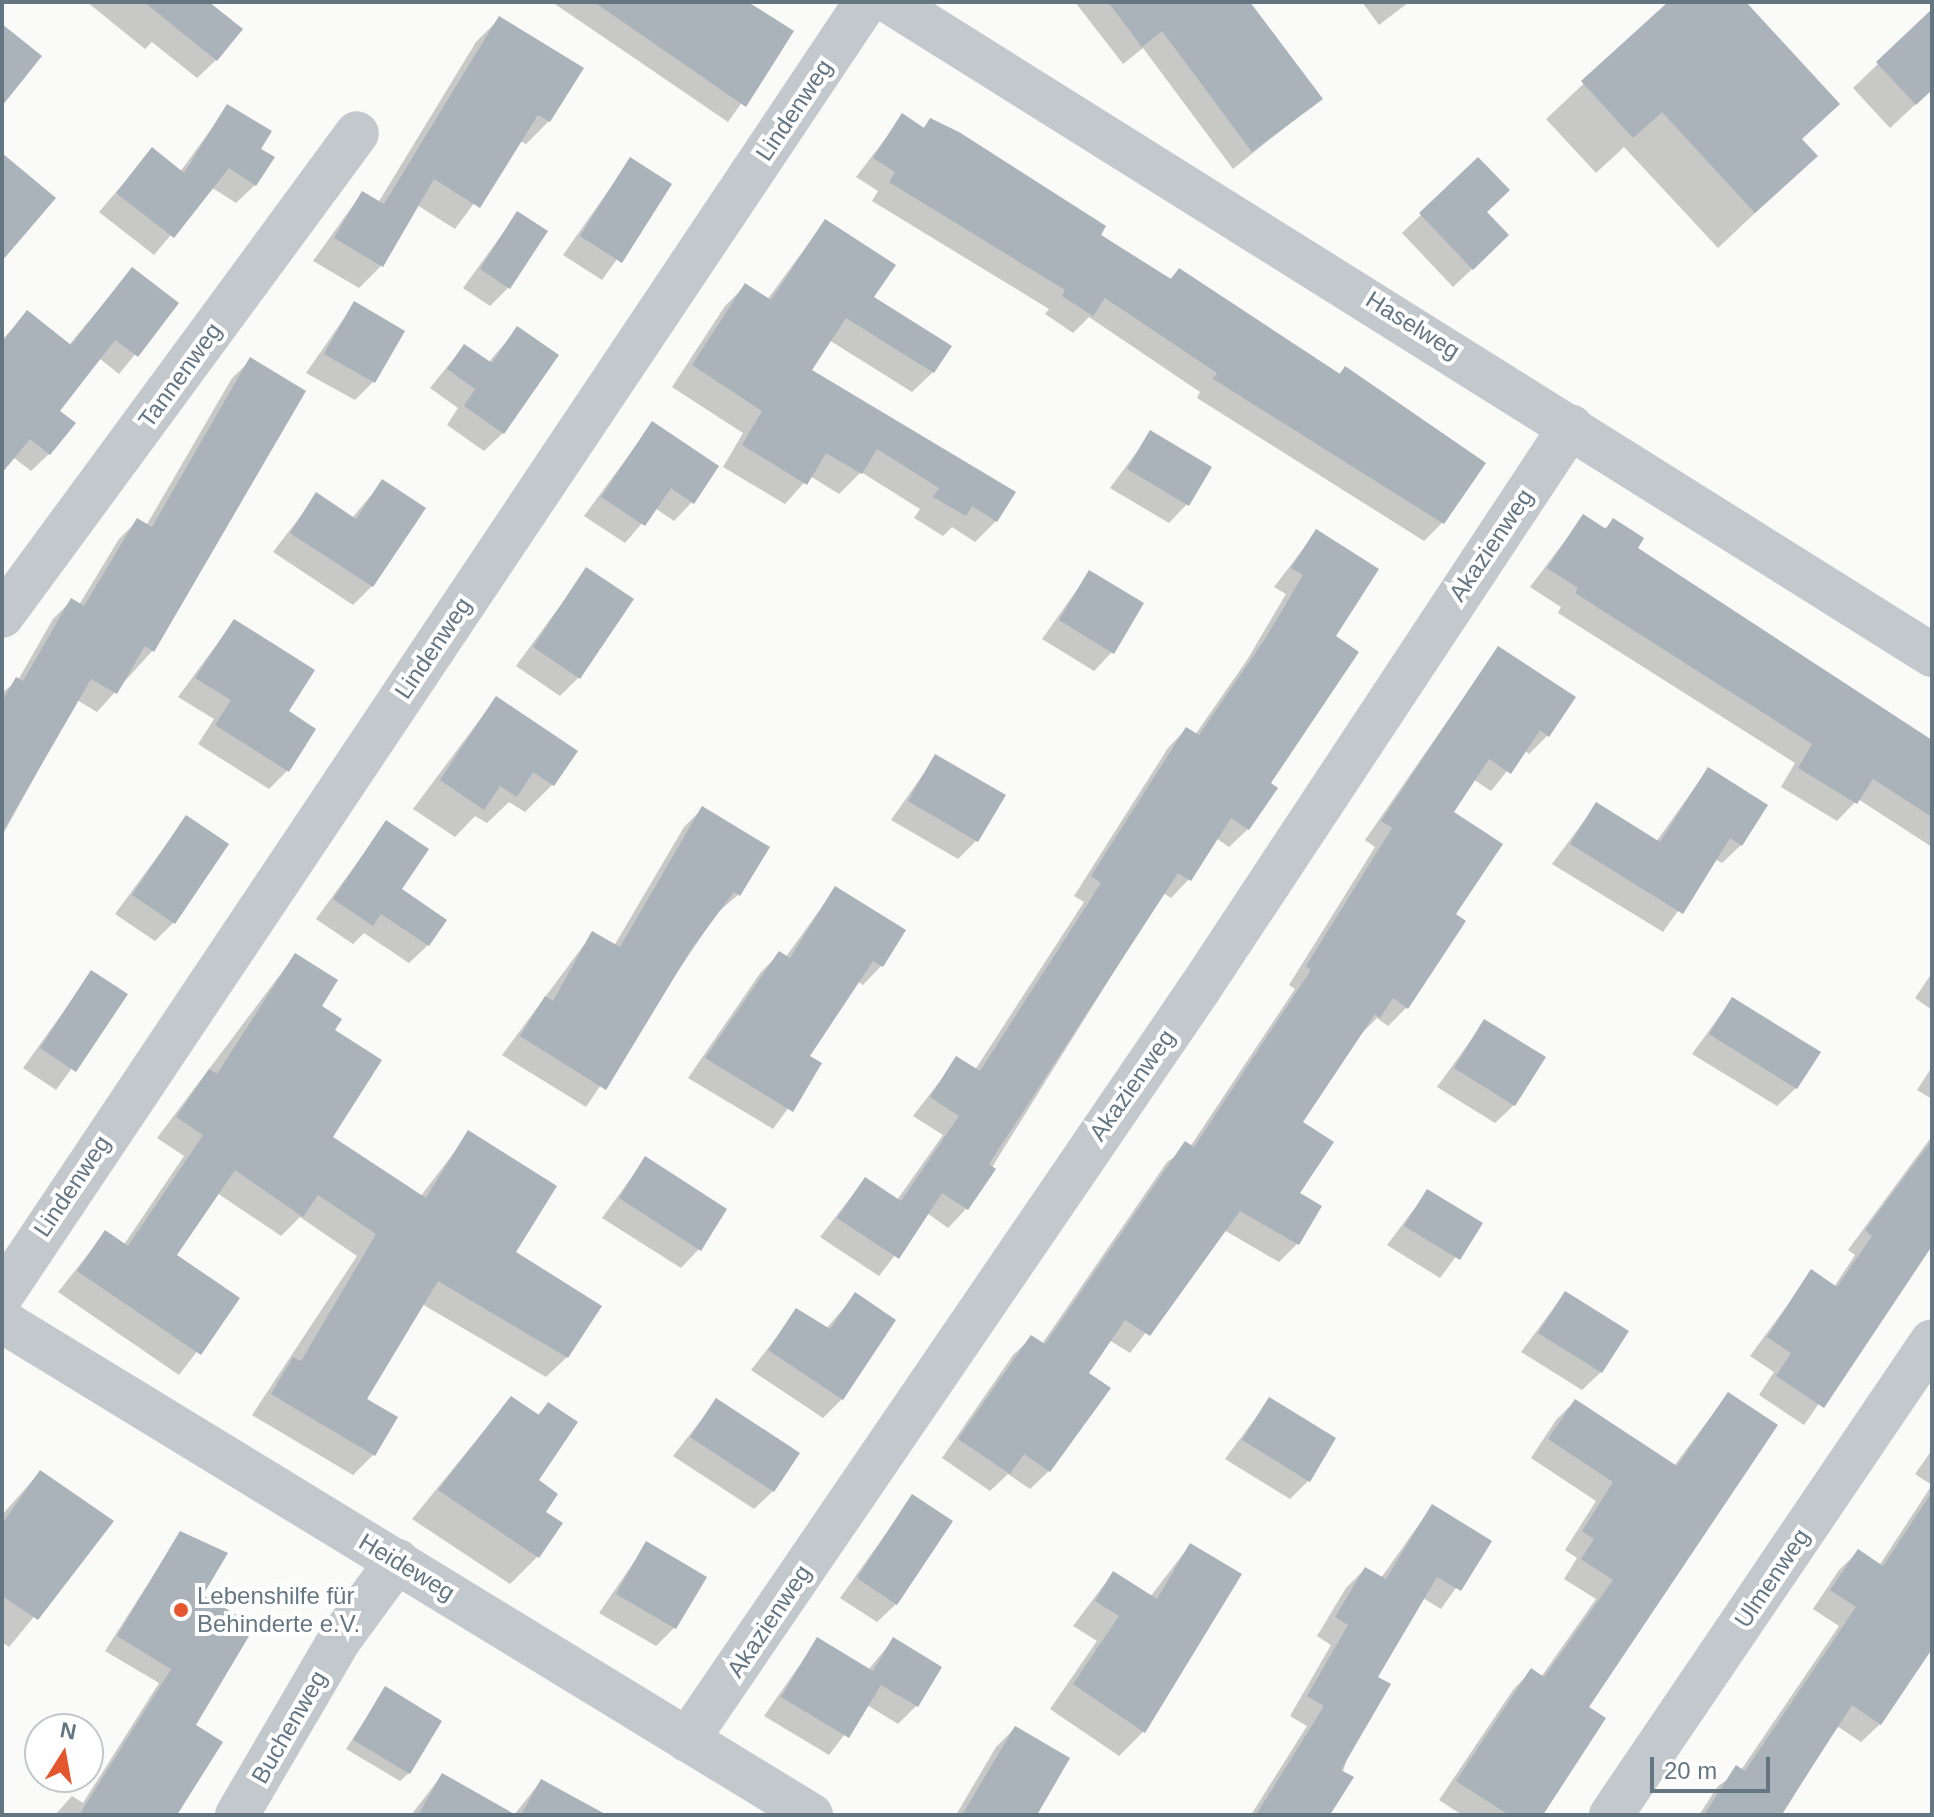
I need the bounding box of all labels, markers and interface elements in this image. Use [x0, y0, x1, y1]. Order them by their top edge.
street label: Lindenweg [750, 54, 838, 166]
street label: Haselweg [1361, 285, 1465, 365]
street label: Tannenweg [132, 317, 228, 433]
street label: Akazienweg [1443, 483, 1539, 607]
street label: Lindenweg [389, 592, 477, 704]
street label: Akazienweg [1083, 1024, 1181, 1146]
street label: Lindenweg [28, 1130, 116, 1242]
street label: Ulmenweg [1728, 1523, 1816, 1633]
street label: Heideweg [354, 1527, 460, 1607]
street label: Akazienweg [721, 1559, 817, 1683]
place label: Lebenshilfe für Behinderte e.V. [197, 1582, 360, 1638]
marker: Lebenshilfe für Behinderte e.V. [172, 1601, 190, 1619]
street label: Buchenweg [245, 1665, 333, 1789]
north arrow [24, 1713, 104, 1793]
text: N [58, 1717, 78, 1745]
scale bar [1654, 1741, 1774, 1791]
text: 20 m [1664, 1757, 1717, 1784]

